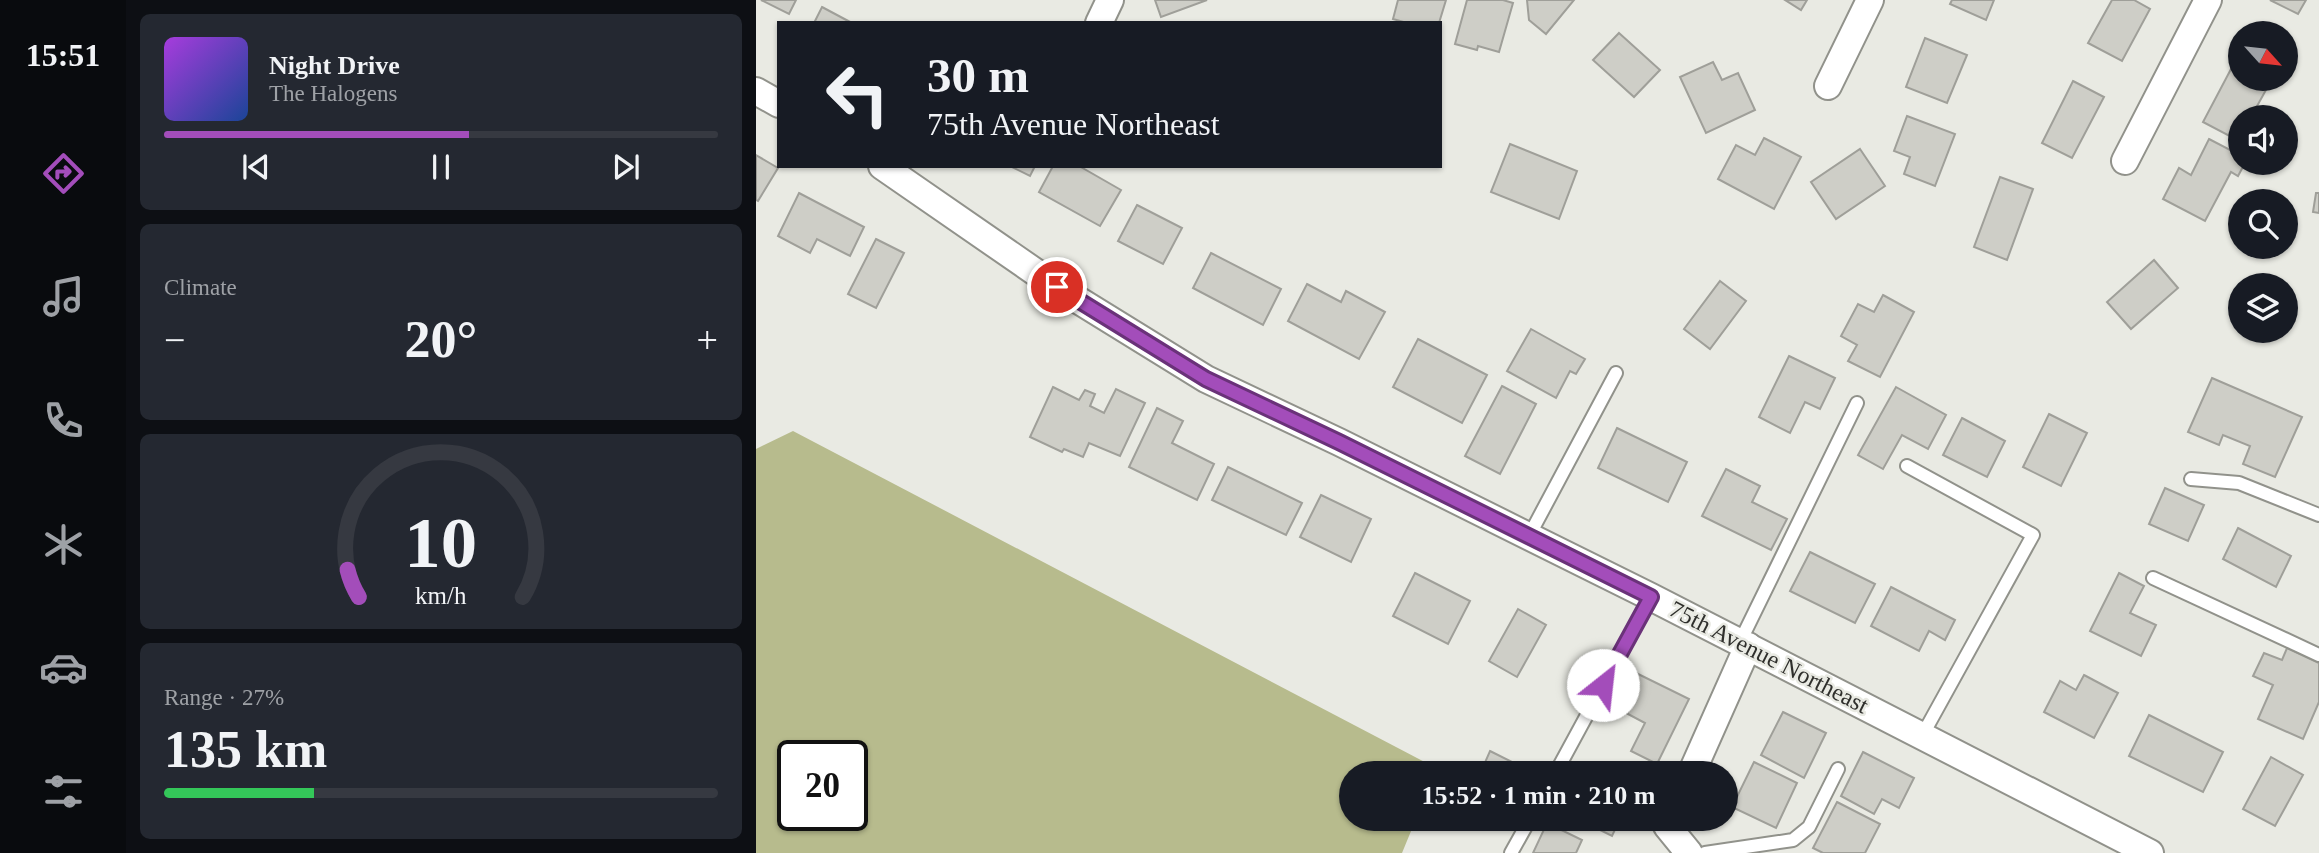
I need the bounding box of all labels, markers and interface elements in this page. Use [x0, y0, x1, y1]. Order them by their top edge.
north arrow [2228, 21, 2298, 91]
map controls [2228, 21, 2298, 343]
text: 15:51 [26, 37, 100, 73]
text: 30 m [927, 48, 1029, 103]
icon: left [812, 49, 903, 140]
text: Night Drive [269, 51, 400, 80]
text: The Halogens [269, 81, 397, 106]
button: sound [2228, 105, 2298, 175]
text: 75th Avenue Northeast [927, 106, 1220, 142]
icon: previous [237, 148, 275, 186]
icon: pause [422, 148, 460, 186]
icon: next [607, 148, 645, 186]
icon: directions [39, 149, 88, 198]
button: search [2228, 189, 2298, 259]
pin [1027, 257, 1087, 317]
icon: arrive [1038, 268, 1076, 306]
icon: music [39, 272, 88, 321]
button: layers [2228, 273, 2298, 343]
text: Climate [164, 275, 237, 300]
text: 20° [405, 311, 477, 368]
text: − [164, 319, 185, 361]
text: + [697, 319, 718, 361]
icon: phone [39, 396, 88, 445]
text: 10 [405, 503, 477, 584]
icon: climate [39, 520, 88, 569]
text: km/h [415, 582, 467, 609]
street label: 75th Avenue Northeast [1665, 596, 1873, 719]
icon: car [39, 643, 88, 692]
position arrow [1566, 648, 1640, 722]
text: Range · 27% [164, 685, 284, 710]
text: 135 km [164, 721, 327, 778]
speed limit sign: 20 [777, 740, 868, 831]
icon: filters [39, 767, 88, 816]
text: 15:52 · 1 min · 210 m [1422, 781, 1656, 810]

